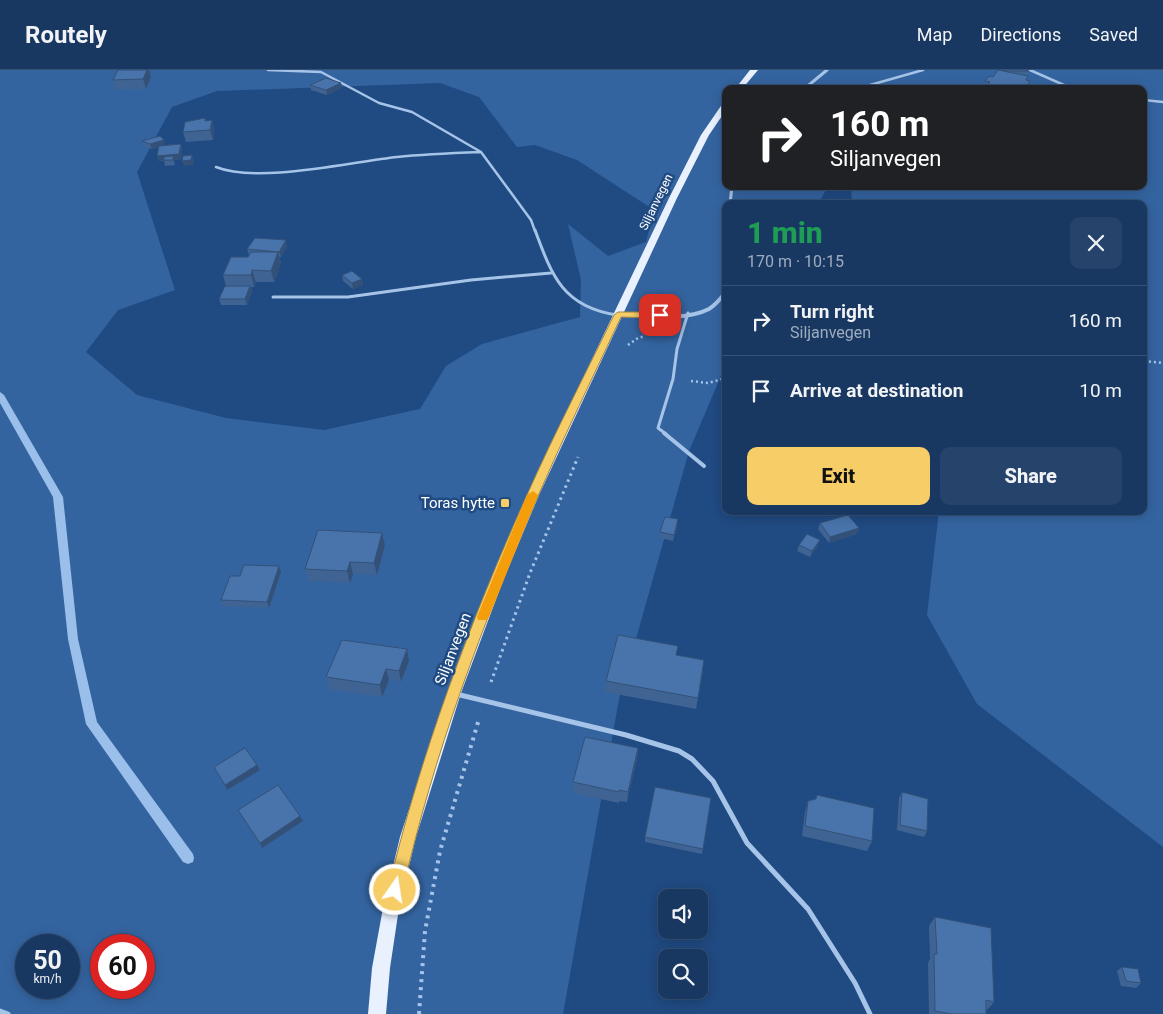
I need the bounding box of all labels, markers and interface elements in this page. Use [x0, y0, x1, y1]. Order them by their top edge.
text: Routely [25, 21, 107, 49]
text: Map [917, 24, 952, 45]
text: Directions [980, 24, 1061, 45]
text: Saved [1089, 24, 1138, 45]
text: 160 m [830, 104, 929, 145]
icon: right [747, 105, 812, 170]
text: Siljanvegen [830, 146, 942, 171]
street label: Siljanvegen [636, 172, 676, 232]
text: 1 min [747, 215, 823, 250]
button: close [1070, 217, 1122, 269]
text: 170 m · 10:15 [747, 252, 844, 271]
pin [639, 294, 681, 336]
text: Turn right [790, 300, 874, 323]
icon: arrive [646, 301, 674, 329]
icon: right [747, 307, 775, 335]
text: 160 m [1069, 309, 1122, 332]
text: Siljanvegen [790, 323, 871, 342]
icon: arrive [747, 377, 775, 405]
text: Arrive at destination [790, 379, 963, 402]
text: 10 m [1079, 379, 1122, 402]
button: Exit [747, 447, 930, 505]
button: Share [940, 447, 1122, 505]
place label: Toras hytte [421, 494, 495, 512]
marker: Toras hytte [499, 497, 511, 509]
street label: Siljanvegen [431, 610, 475, 688]
position arrow [368, 863, 420, 915]
map controls [658, 889, 708, 999]
button: sound [658, 889, 708, 939]
speed limit sign: 60 [90, 934, 155, 999]
text: 50 [33, 946, 62, 975]
button: search [658, 949, 708, 999]
text: km/h [33, 972, 62, 986]

